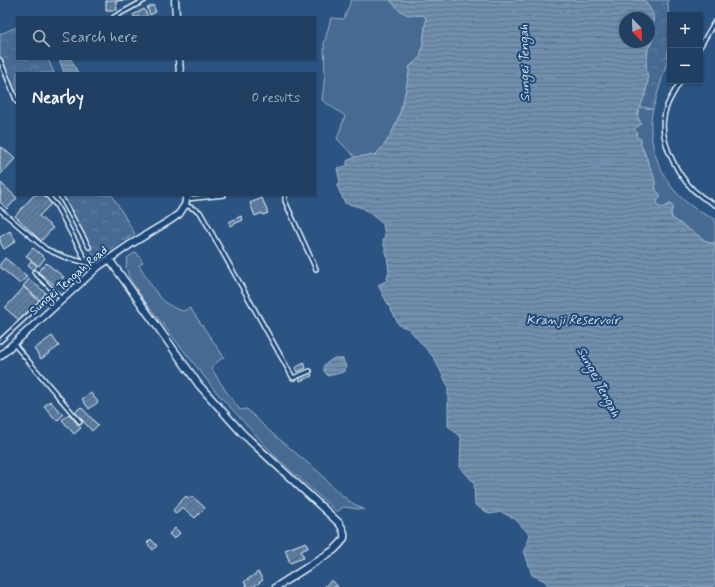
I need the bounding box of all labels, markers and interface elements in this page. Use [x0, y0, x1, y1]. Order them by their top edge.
north arrow [619, 12, 655, 48]
map controls [667, 12, 703, 84]
button: + [667, 12, 703, 48]
search box [16, 16, 316, 60]
water label: Sungei Tengah [516, 24, 535, 102]
icon: search [30, 27, 52, 49]
text: Search here [62, 28, 138, 48]
button: − [667, 48, 703, 84]
text: Nearby [32, 87, 84, 109]
text: 0 results [252, 90, 300, 107]
street label: Sungei Tengah Road [27, 243, 111, 319]
water label: Kranji Reservoir [526, 312, 622, 329]
water label: Sungei Tengah [571, 344, 624, 421]

